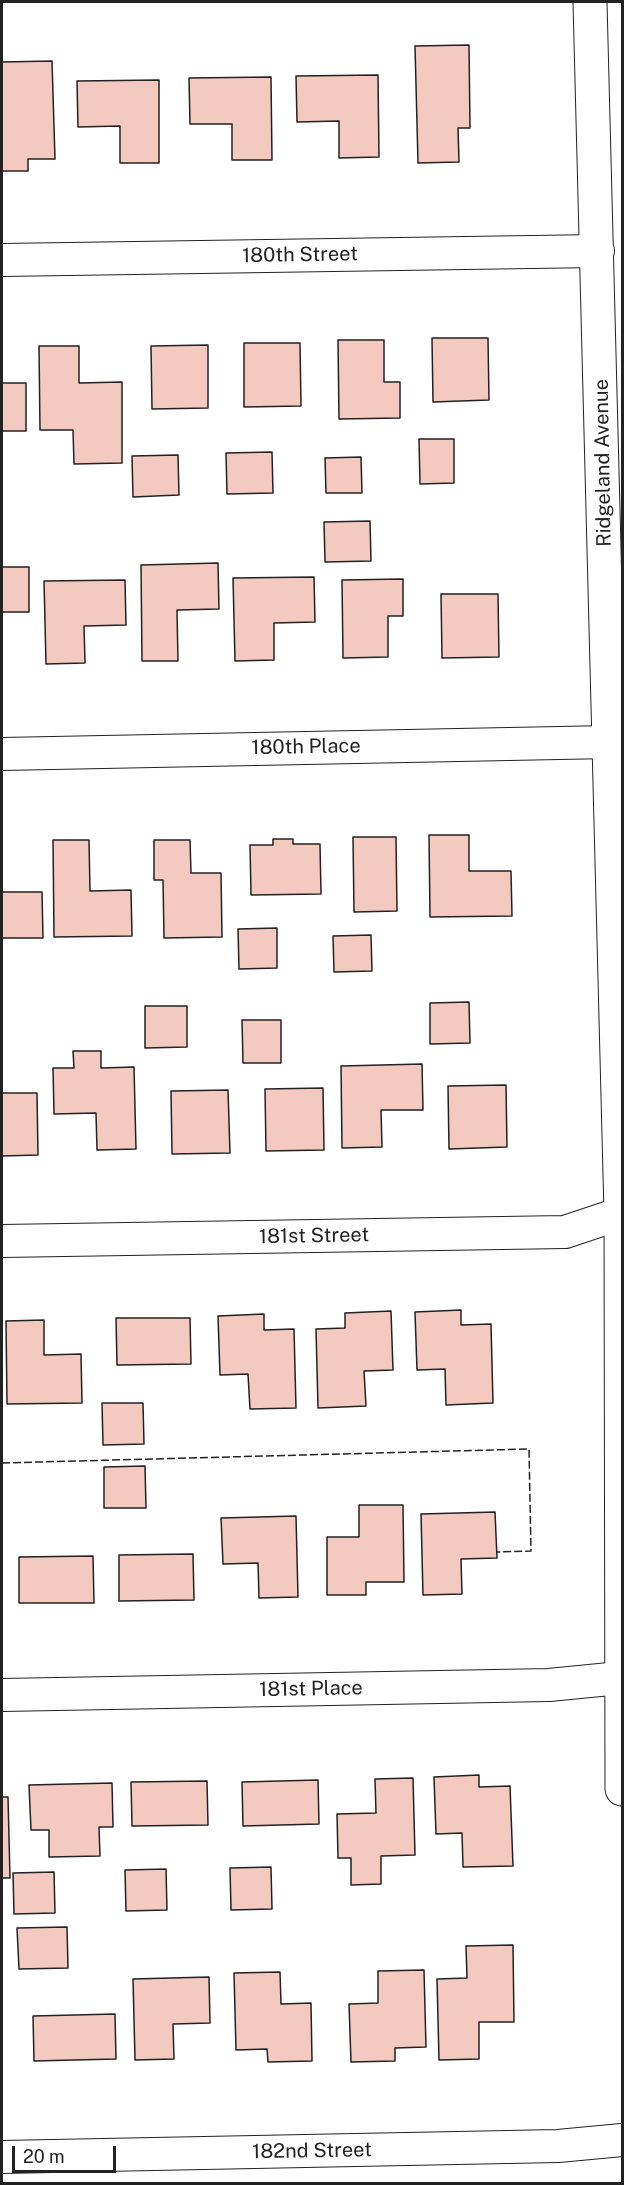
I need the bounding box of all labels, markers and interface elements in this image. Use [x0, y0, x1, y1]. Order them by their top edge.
street label: 180th Street [242, 242, 358, 268]
street label: Ridgeland Avenue [590, 379, 616, 547]
street label: 180th Place [251, 734, 361, 760]
street label: 181st Street [259, 1223, 369, 1249]
street label: 181st Place [259, 1676, 363, 1702]
scale bar [15, 2134, 118, 2172]
street label: 182nd Street [252, 2138, 372, 2164]
text: 20 m [23, 2146, 65, 2167]

